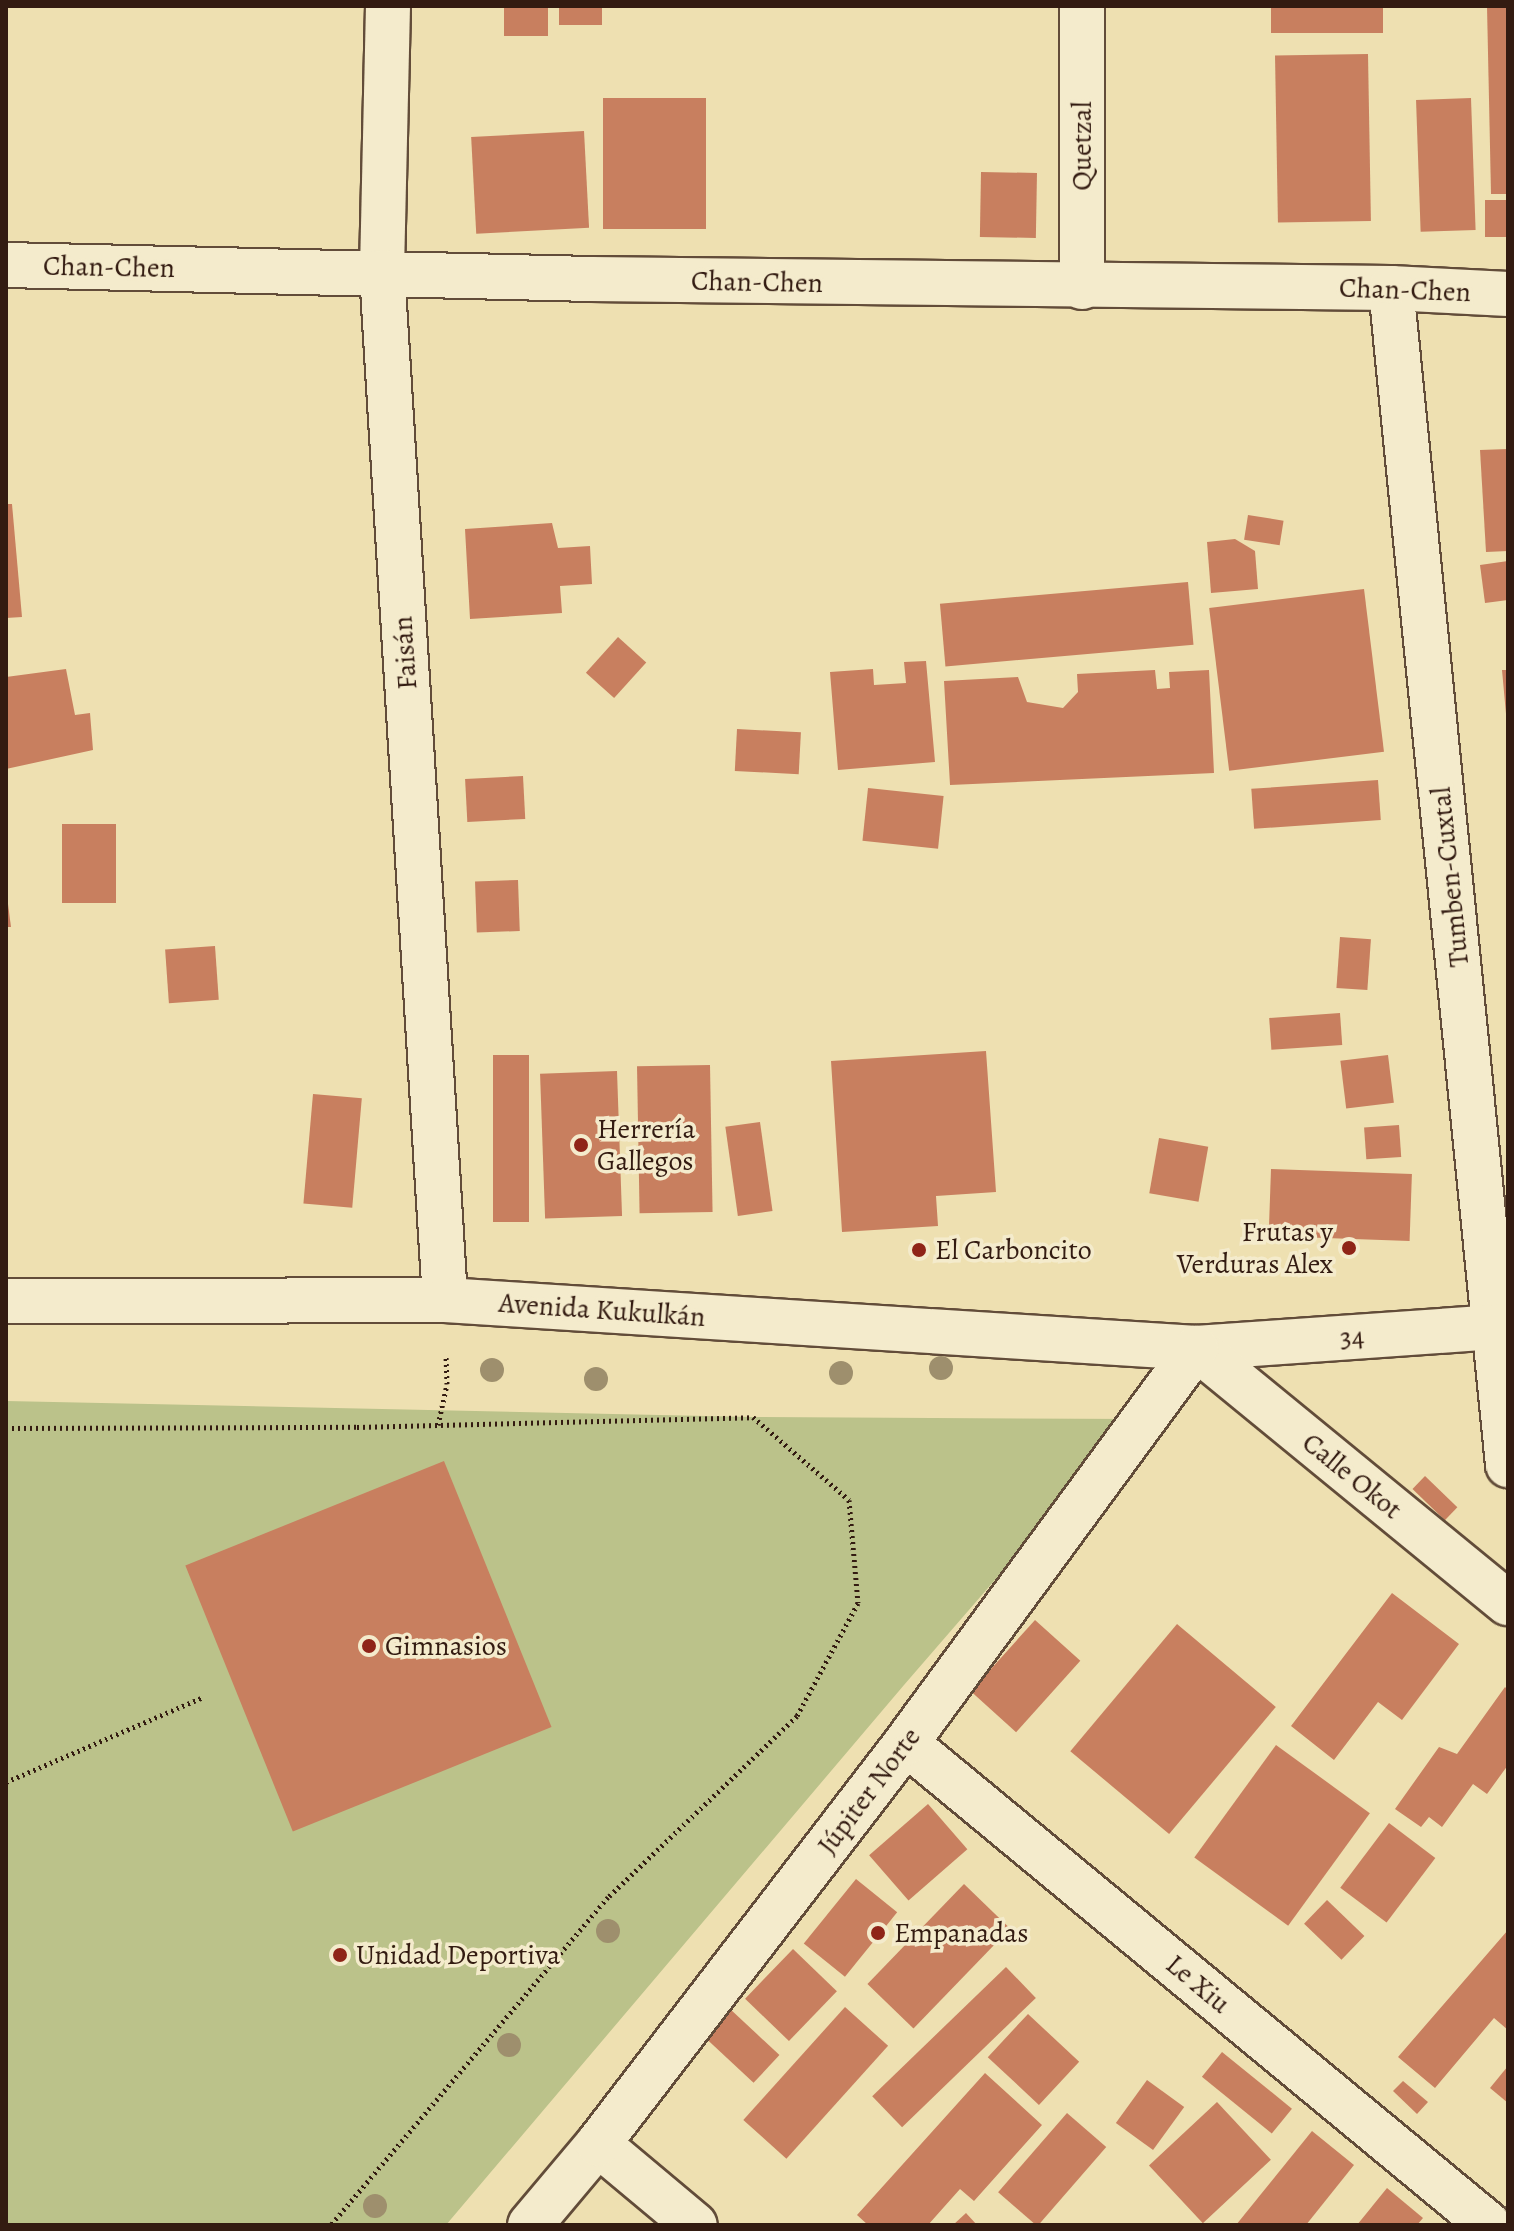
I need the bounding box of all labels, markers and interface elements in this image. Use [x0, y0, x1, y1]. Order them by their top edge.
street label: Quetzal [1065, 101, 1099, 191]
street label: Chan-Chen [43, 249, 175, 285]
street label: Chan-Chen [691, 264, 823, 300]
street label: Chan-Chen [1339, 271, 1471, 309]
street label: Faisán [386, 615, 424, 691]
street label: Tumben-Cuxtal [1424, 785, 1476, 969]
place label: Herrería Gallegos [597, 1112, 695, 1178]
marker: Herrería Gallegos [572, 1136, 590, 1154]
place label: Frutas y Verduras Alex [1177, 1215, 1333, 1281]
place label: El Carboncito [935, 1233, 1092, 1267]
marker: Frutas y Verduras Alex [1340, 1239, 1358, 1257]
marker: El Carboncito [910, 1241, 928, 1259]
street label: Avenida Kukulkán [498, 1286, 706, 1334]
street label: 34 [1339, 1319, 1365, 1355]
street label: Calle Okot [1295, 1426, 1409, 1526]
place label: Gimnasios [385, 1629, 507, 1663]
marker: Gimnasios [360, 1637, 378, 1655]
street label: Júpiter Norte [810, 1721, 928, 1861]
place label: Empanadas [894, 1916, 1029, 1950]
marker: Empanadas [869, 1924, 887, 1942]
place label: Unidad Deportiva [356, 1938, 560, 1972]
marker: Unidad Deportiva [331, 1946, 349, 1964]
street label: Le Xiu [1159, 1947, 1237, 2021]

